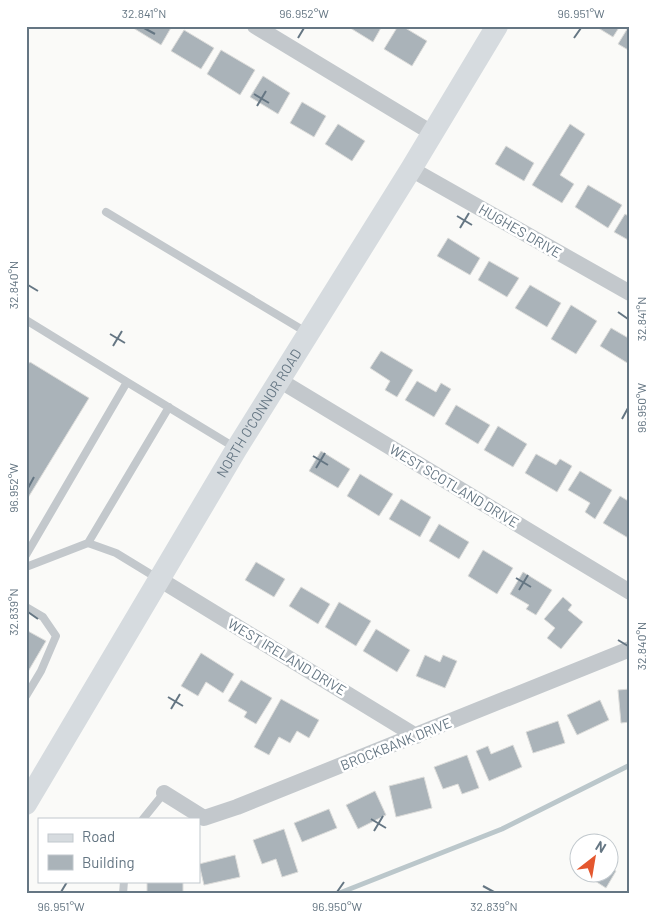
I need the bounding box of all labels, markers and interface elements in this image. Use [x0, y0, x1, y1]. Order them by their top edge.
text: 32.841°N [122, 6, 166, 20]
text: 96.952°W [279, 6, 329, 20]
text: 96.951°W [557, 6, 605, 20]
street label: HUGHES DRIVE [476, 200, 565, 261]
text: 32.840°N [6, 261, 20, 309]
text: 32.841°N [634, 297, 648, 341]
street label: NORTH O'CONNOR ROAD [213, 346, 305, 480]
text: 96.950°W [634, 382, 648, 433]
street label: WEST SCOTLAND DRIVE [387, 440, 522, 531]
text: 96.952°W [6, 463, 20, 513]
text: 32.839°N [6, 588, 20, 636]
street label: WEST IRELAND DRIVE [225, 615, 350, 699]
text: 32.840°N [634, 622, 648, 670]
street label: BROCKBANK DRIVE [338, 714, 454, 774]
legend [38, 818, 200, 882]
text: Road [82, 827, 115, 845]
north arrow [568, 832, 618, 882]
text: N [593, 837, 609, 856]
text: Building [82, 853, 135, 871]
text: 96.951°W [37, 899, 85, 913]
text: 96.950°W [312, 899, 363, 913]
text: 32.839°N [470, 899, 518, 913]

